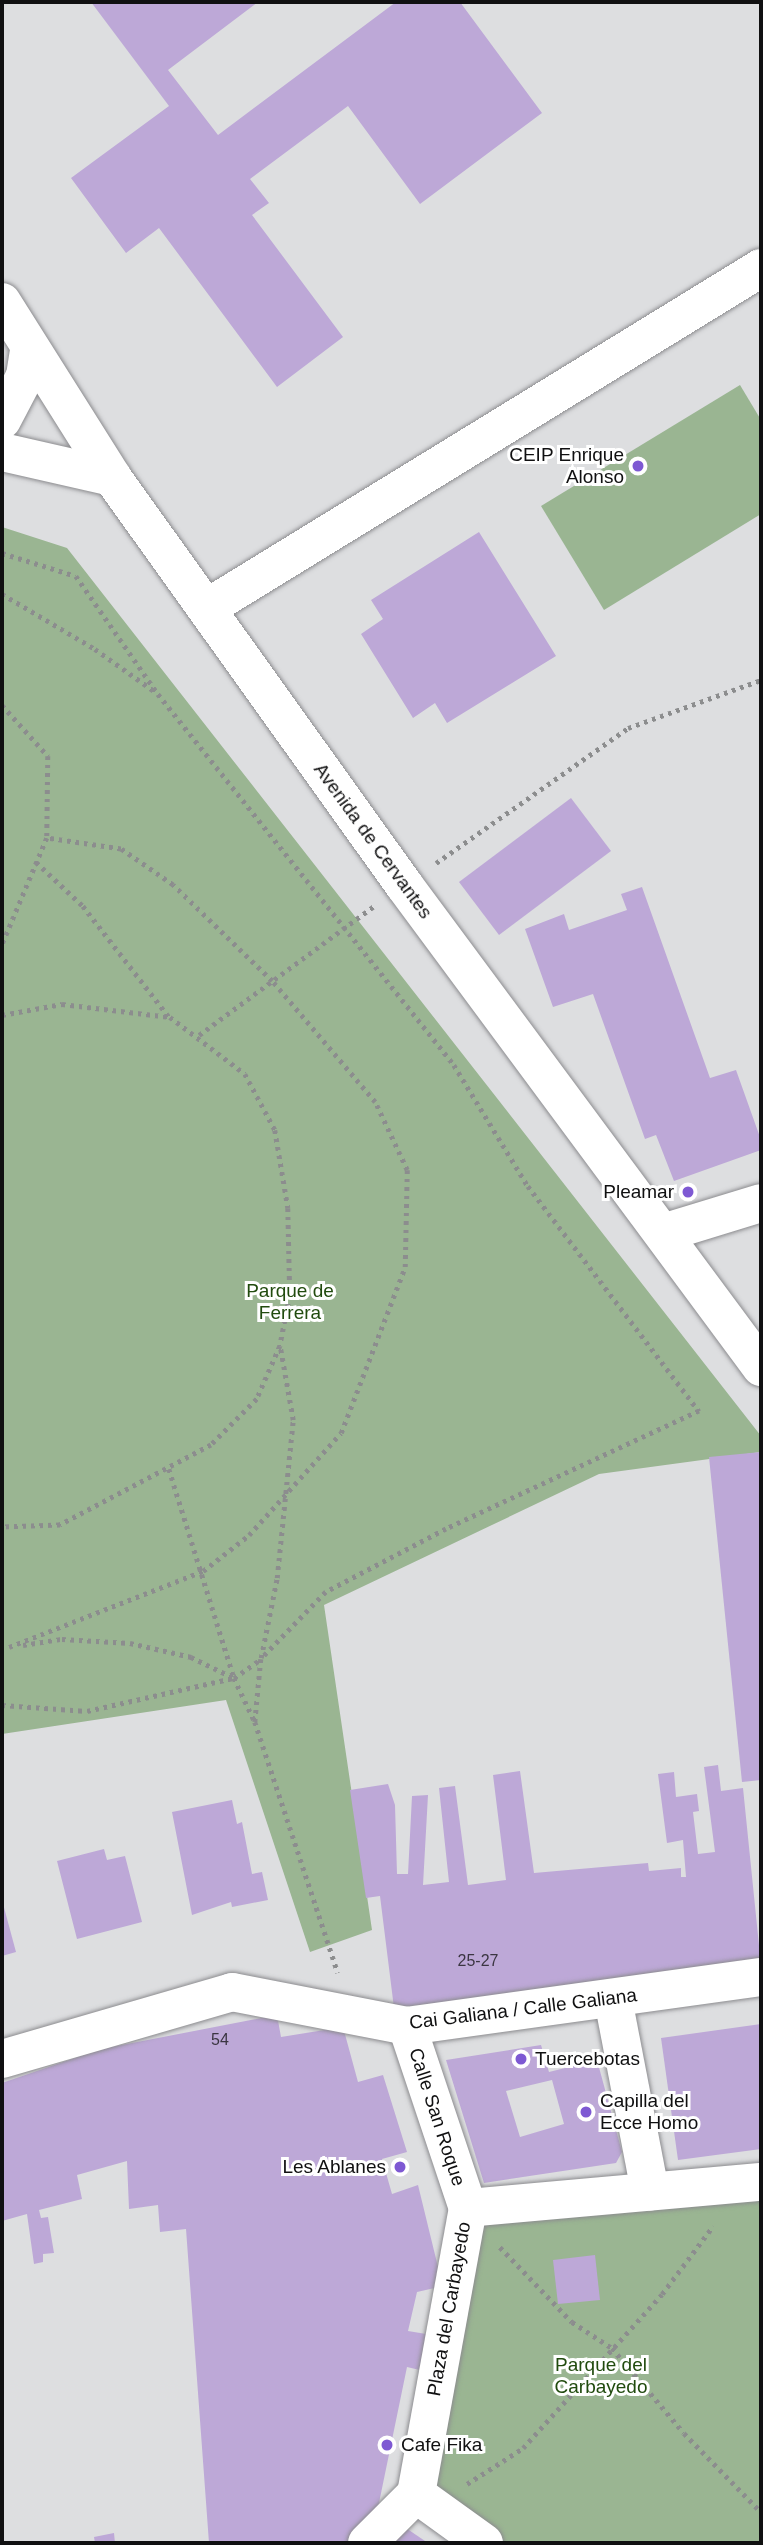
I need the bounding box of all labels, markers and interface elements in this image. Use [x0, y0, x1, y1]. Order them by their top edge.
place label: CEIP Enrique Alonso [509, 444, 624, 488]
marker: CEIP Enrique Alonso [630, 458, 646, 474]
street label: Avenida de Cervantes [309, 759, 437, 923]
place label: Pleamar [603, 1181, 674, 1203]
marker: Pleamar [680, 1184, 696, 1200]
park label: Parque de Ferrera [246, 1280, 334, 1324]
house number: 25-27 [458, 1951, 498, 1971]
street label: Cai Galiana / Calle Galiana [408, 1984, 638, 2034]
house number: 54 [211, 2030, 229, 2050]
street label: Calle San Roque [404, 2045, 470, 2189]
place label: Tuercebotas [535, 2048, 640, 2070]
marker: Tuercebotas [513, 2051, 529, 2067]
place label: Capilla del Ecce Homo [600, 2090, 698, 2134]
marker: Capilla del Ecce Homo [578, 2104, 594, 2120]
place label: Les Ablanes [281, 2156, 386, 2178]
marker: Les Ablanes [392, 2159, 408, 2175]
street label: Plaza del Carbayedo [422, 2220, 476, 2398]
park label: Parque del Carbayedo [555, 2354, 647, 2398]
place label: Cafe Fika [401, 2434, 482, 2456]
marker: Cafe Fika [379, 2437, 395, 2453]

